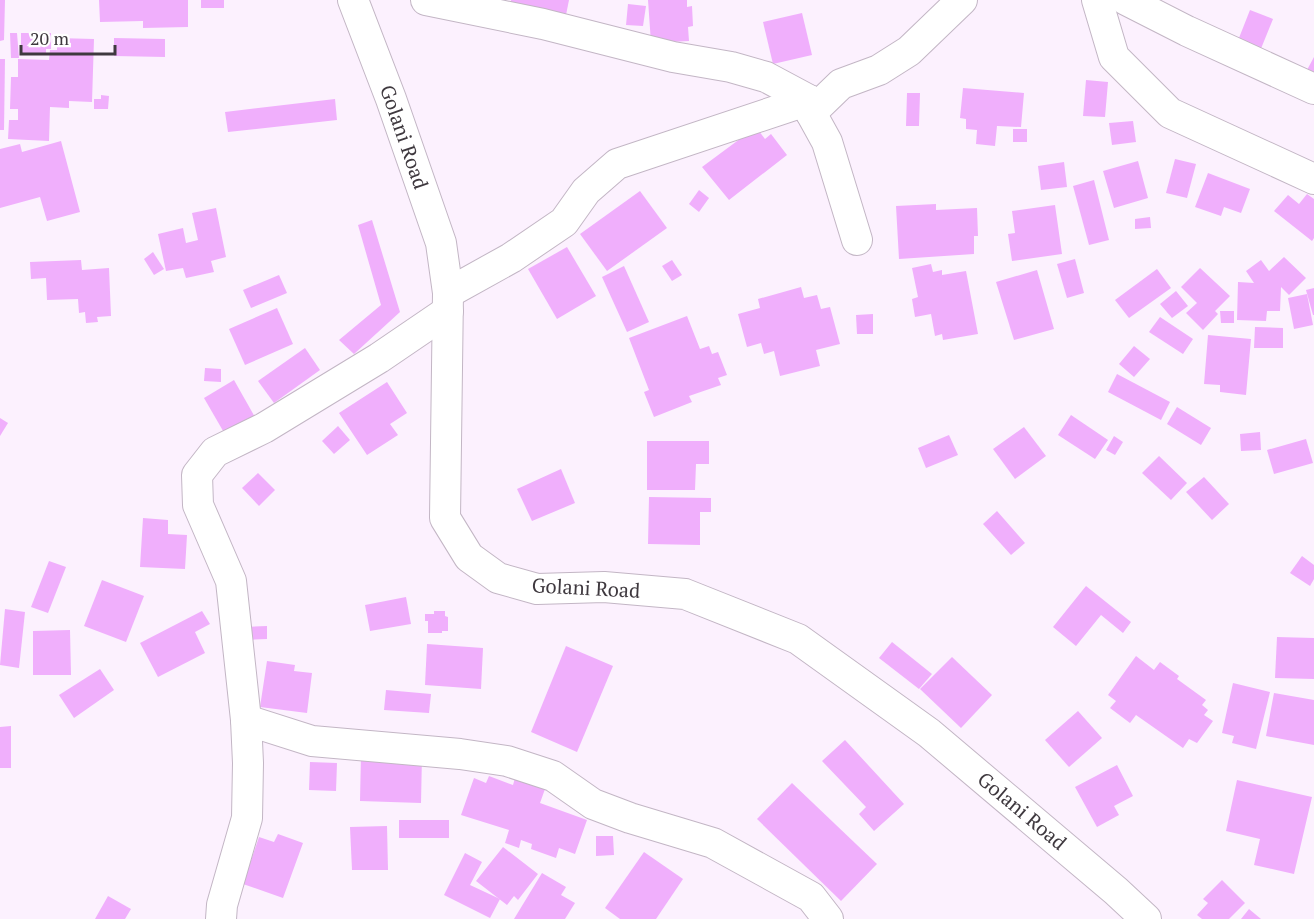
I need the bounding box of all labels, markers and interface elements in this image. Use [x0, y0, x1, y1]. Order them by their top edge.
scale bar [21, 18, 116, 56]
text: 20 m [30, 26, 70, 50]
street label: Golani Road [374, 81, 435, 192]
street label: Golani Road [531, 571, 641, 604]
street label: Golani Road [972, 765, 1072, 856]

